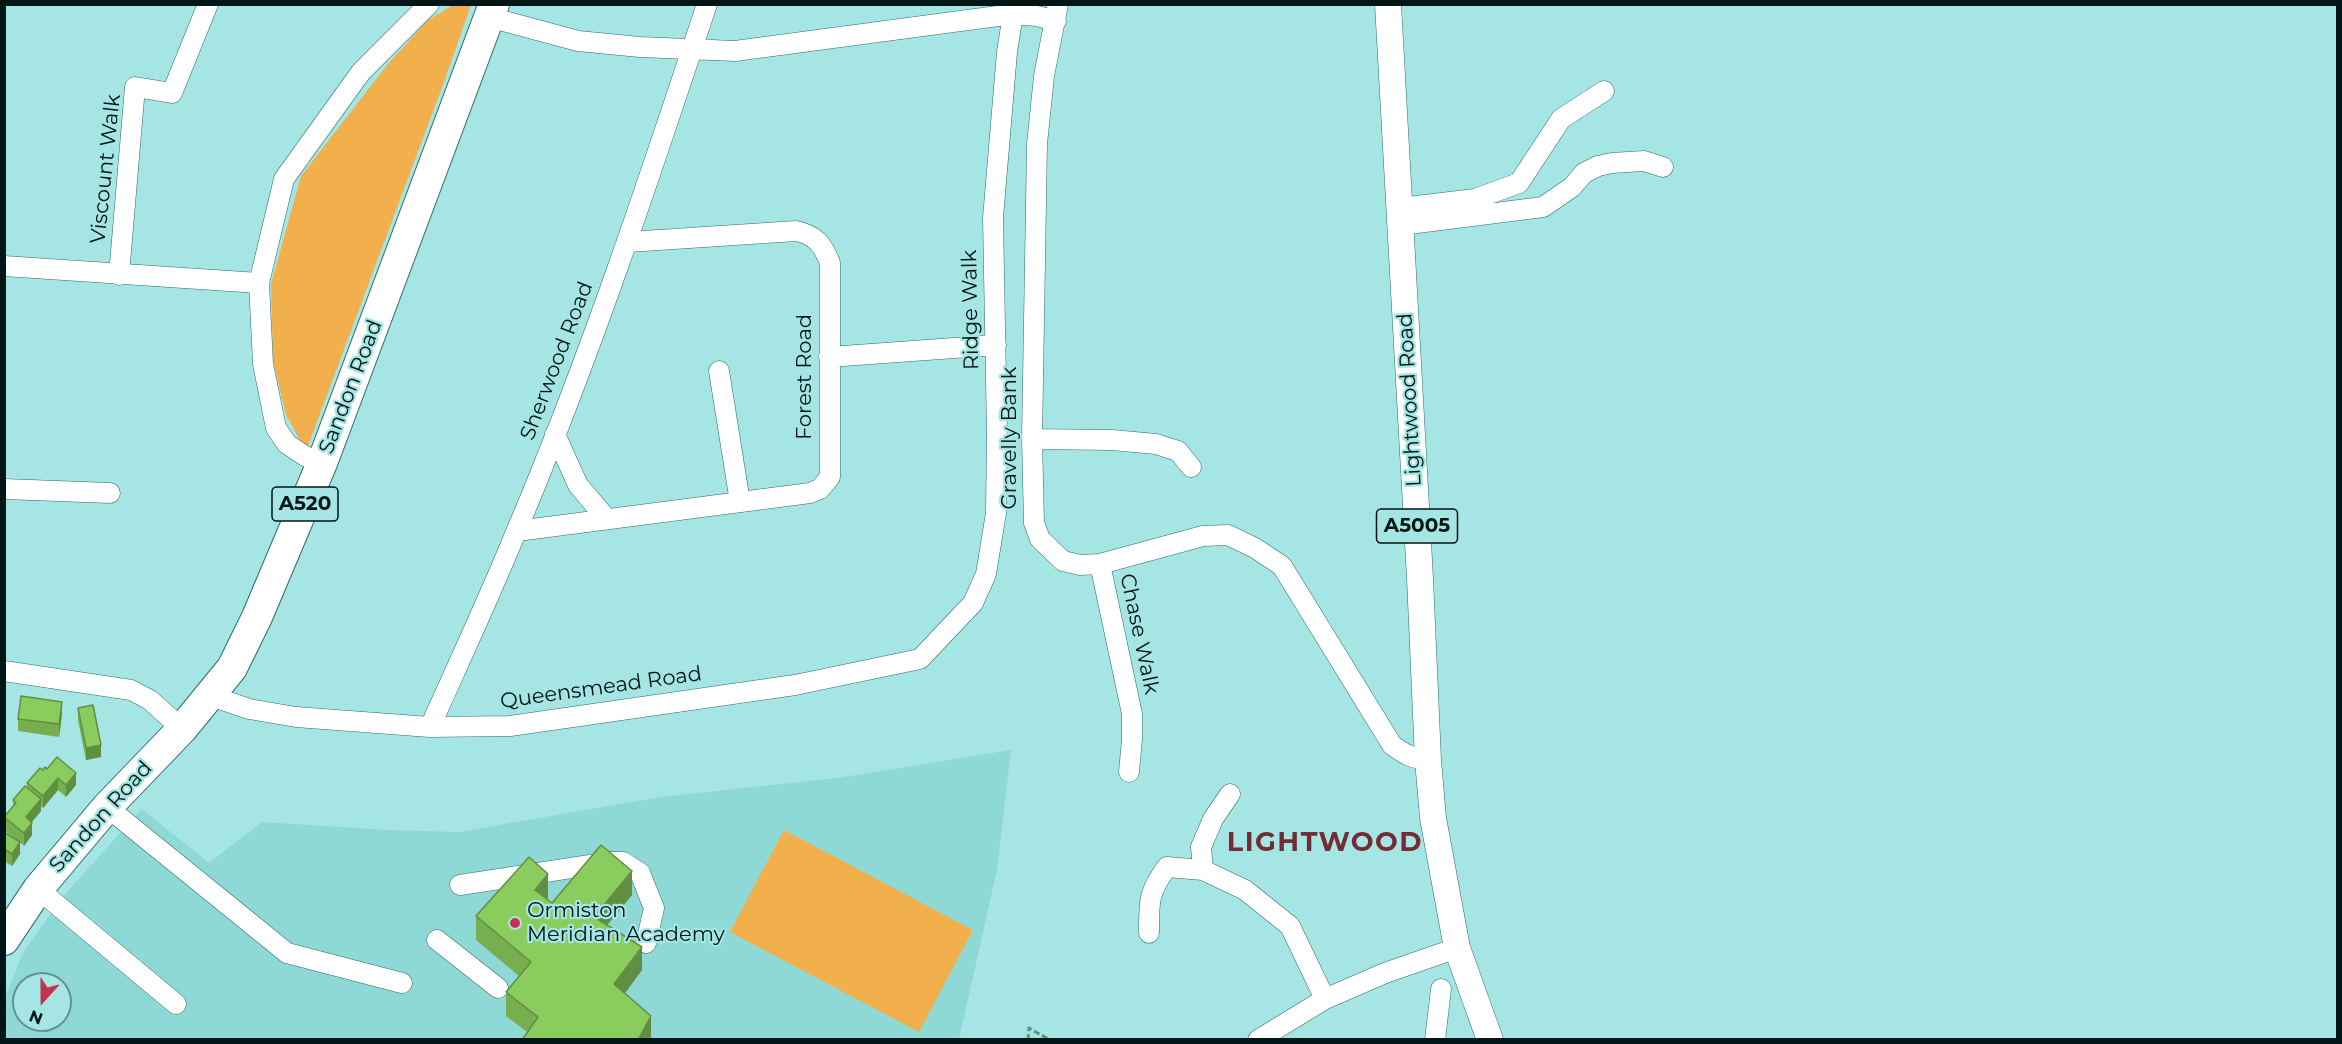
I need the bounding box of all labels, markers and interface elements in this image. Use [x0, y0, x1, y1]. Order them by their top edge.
street label: Viscount Walk [86, 93, 126, 245]
street label: Ridge Walk [957, 250, 985, 370]
street label: Sherwood Road [515, 278, 599, 444]
street label: Lightwood Road [1393, 312, 1427, 488]
street label: Forest Road [792, 314, 818, 440]
street label: Sandon Road [314, 316, 388, 458]
street label: Gravelly Bank [997, 367, 1023, 509]
road number: A520 [272, 487, 338, 521]
road number: A5005 [1376, 509, 1458, 543]
street label: Chase Walk [1114, 571, 1164, 697]
street label: Queensmead Road [499, 661, 703, 715]
street label: Sandon Road [44, 756, 158, 878]
district label: LIGHTWOOD [1227, 827, 1423, 859]
place label: Ormiston Meridian Academy [527, 898, 725, 948]
marker: Ormiston Meridian Academy [508, 916, 522, 930]
north arrow [12, 972, 72, 1032]
text: N [27, 1006, 46, 1029]

